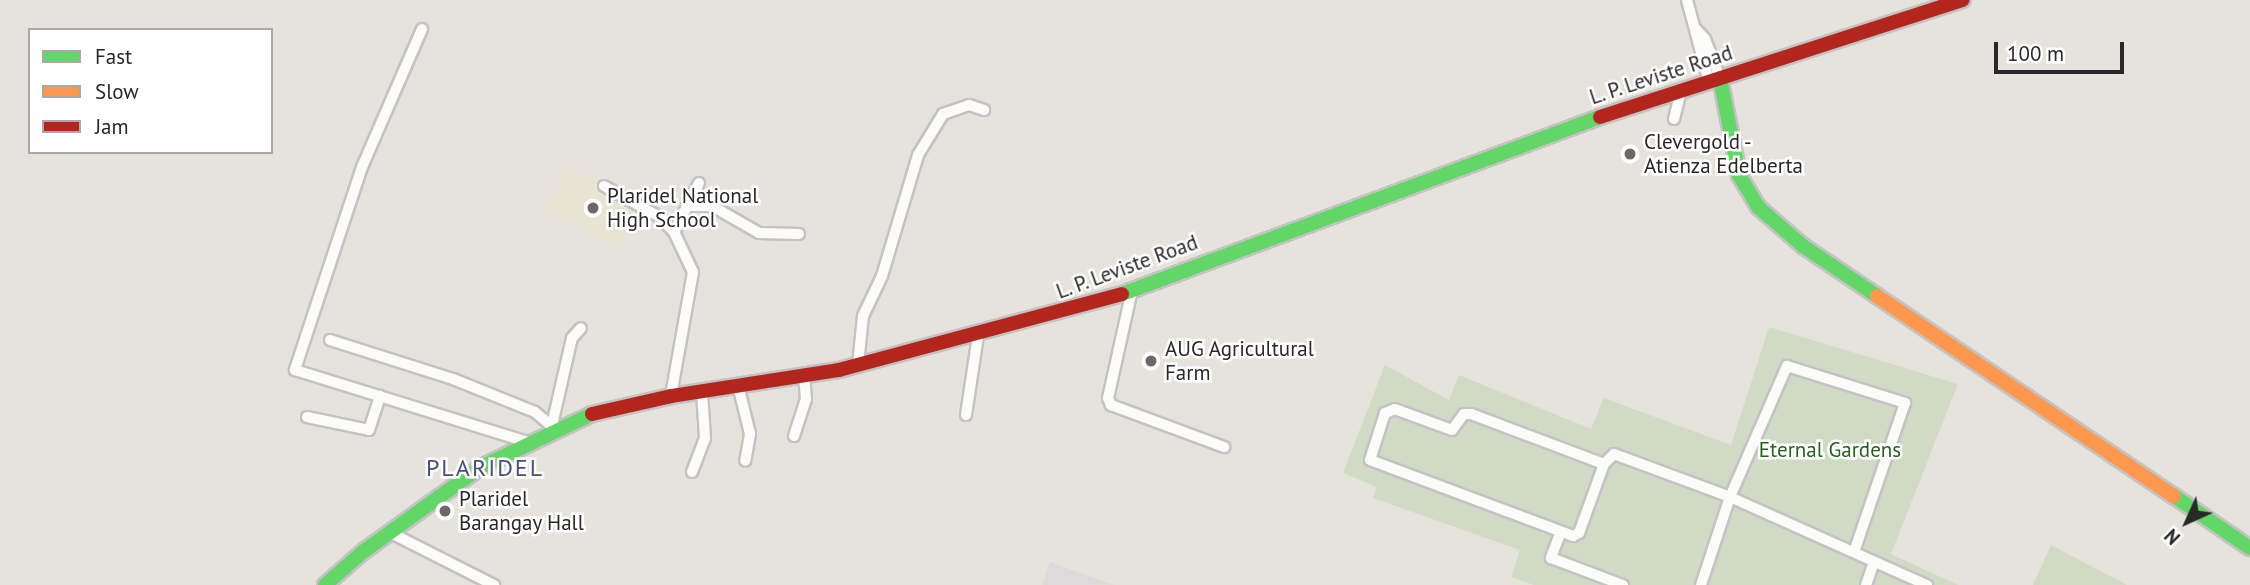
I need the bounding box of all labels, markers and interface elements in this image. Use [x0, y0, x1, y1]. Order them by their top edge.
legend [28, 28, 273, 154]
scale bar [1998, 28, 2128, 72]
street label: L. P. Leviste Road [1585, 40, 1737, 110]
text: 100 m [2007, 40, 2064, 67]
text: Fast [95, 43, 132, 70]
text: Slow [95, 78, 139, 105]
text: Jam [95, 113, 129, 140]
place label: Clevergold - Atienza Edelberta [1644, 129, 1803, 179]
marker: Clevergold - Atienza Edelberta [1622, 146, 1638, 162]
place label: Plaridel National High School [607, 183, 758, 233]
marker: Plaridel National High School [585, 200, 601, 216]
street label: L. P. Leviste Road [1051, 229, 1203, 305]
place label: AUG Agricultural Farm [1165, 336, 1315, 386]
marker: AUG Agricultural Farm [1143, 353, 1159, 369]
park label: Eternal Gardens [1759, 437, 1901, 463]
district label: PLARIDEL [427, 454, 543, 482]
place label: Plaridel Barangay Hall [459, 486, 585, 536]
north arrow [2152, 487, 2222, 557]
marker: Plaridel Barangay Hall [437, 503, 453, 519]
text: N [2159, 524, 2185, 550]

